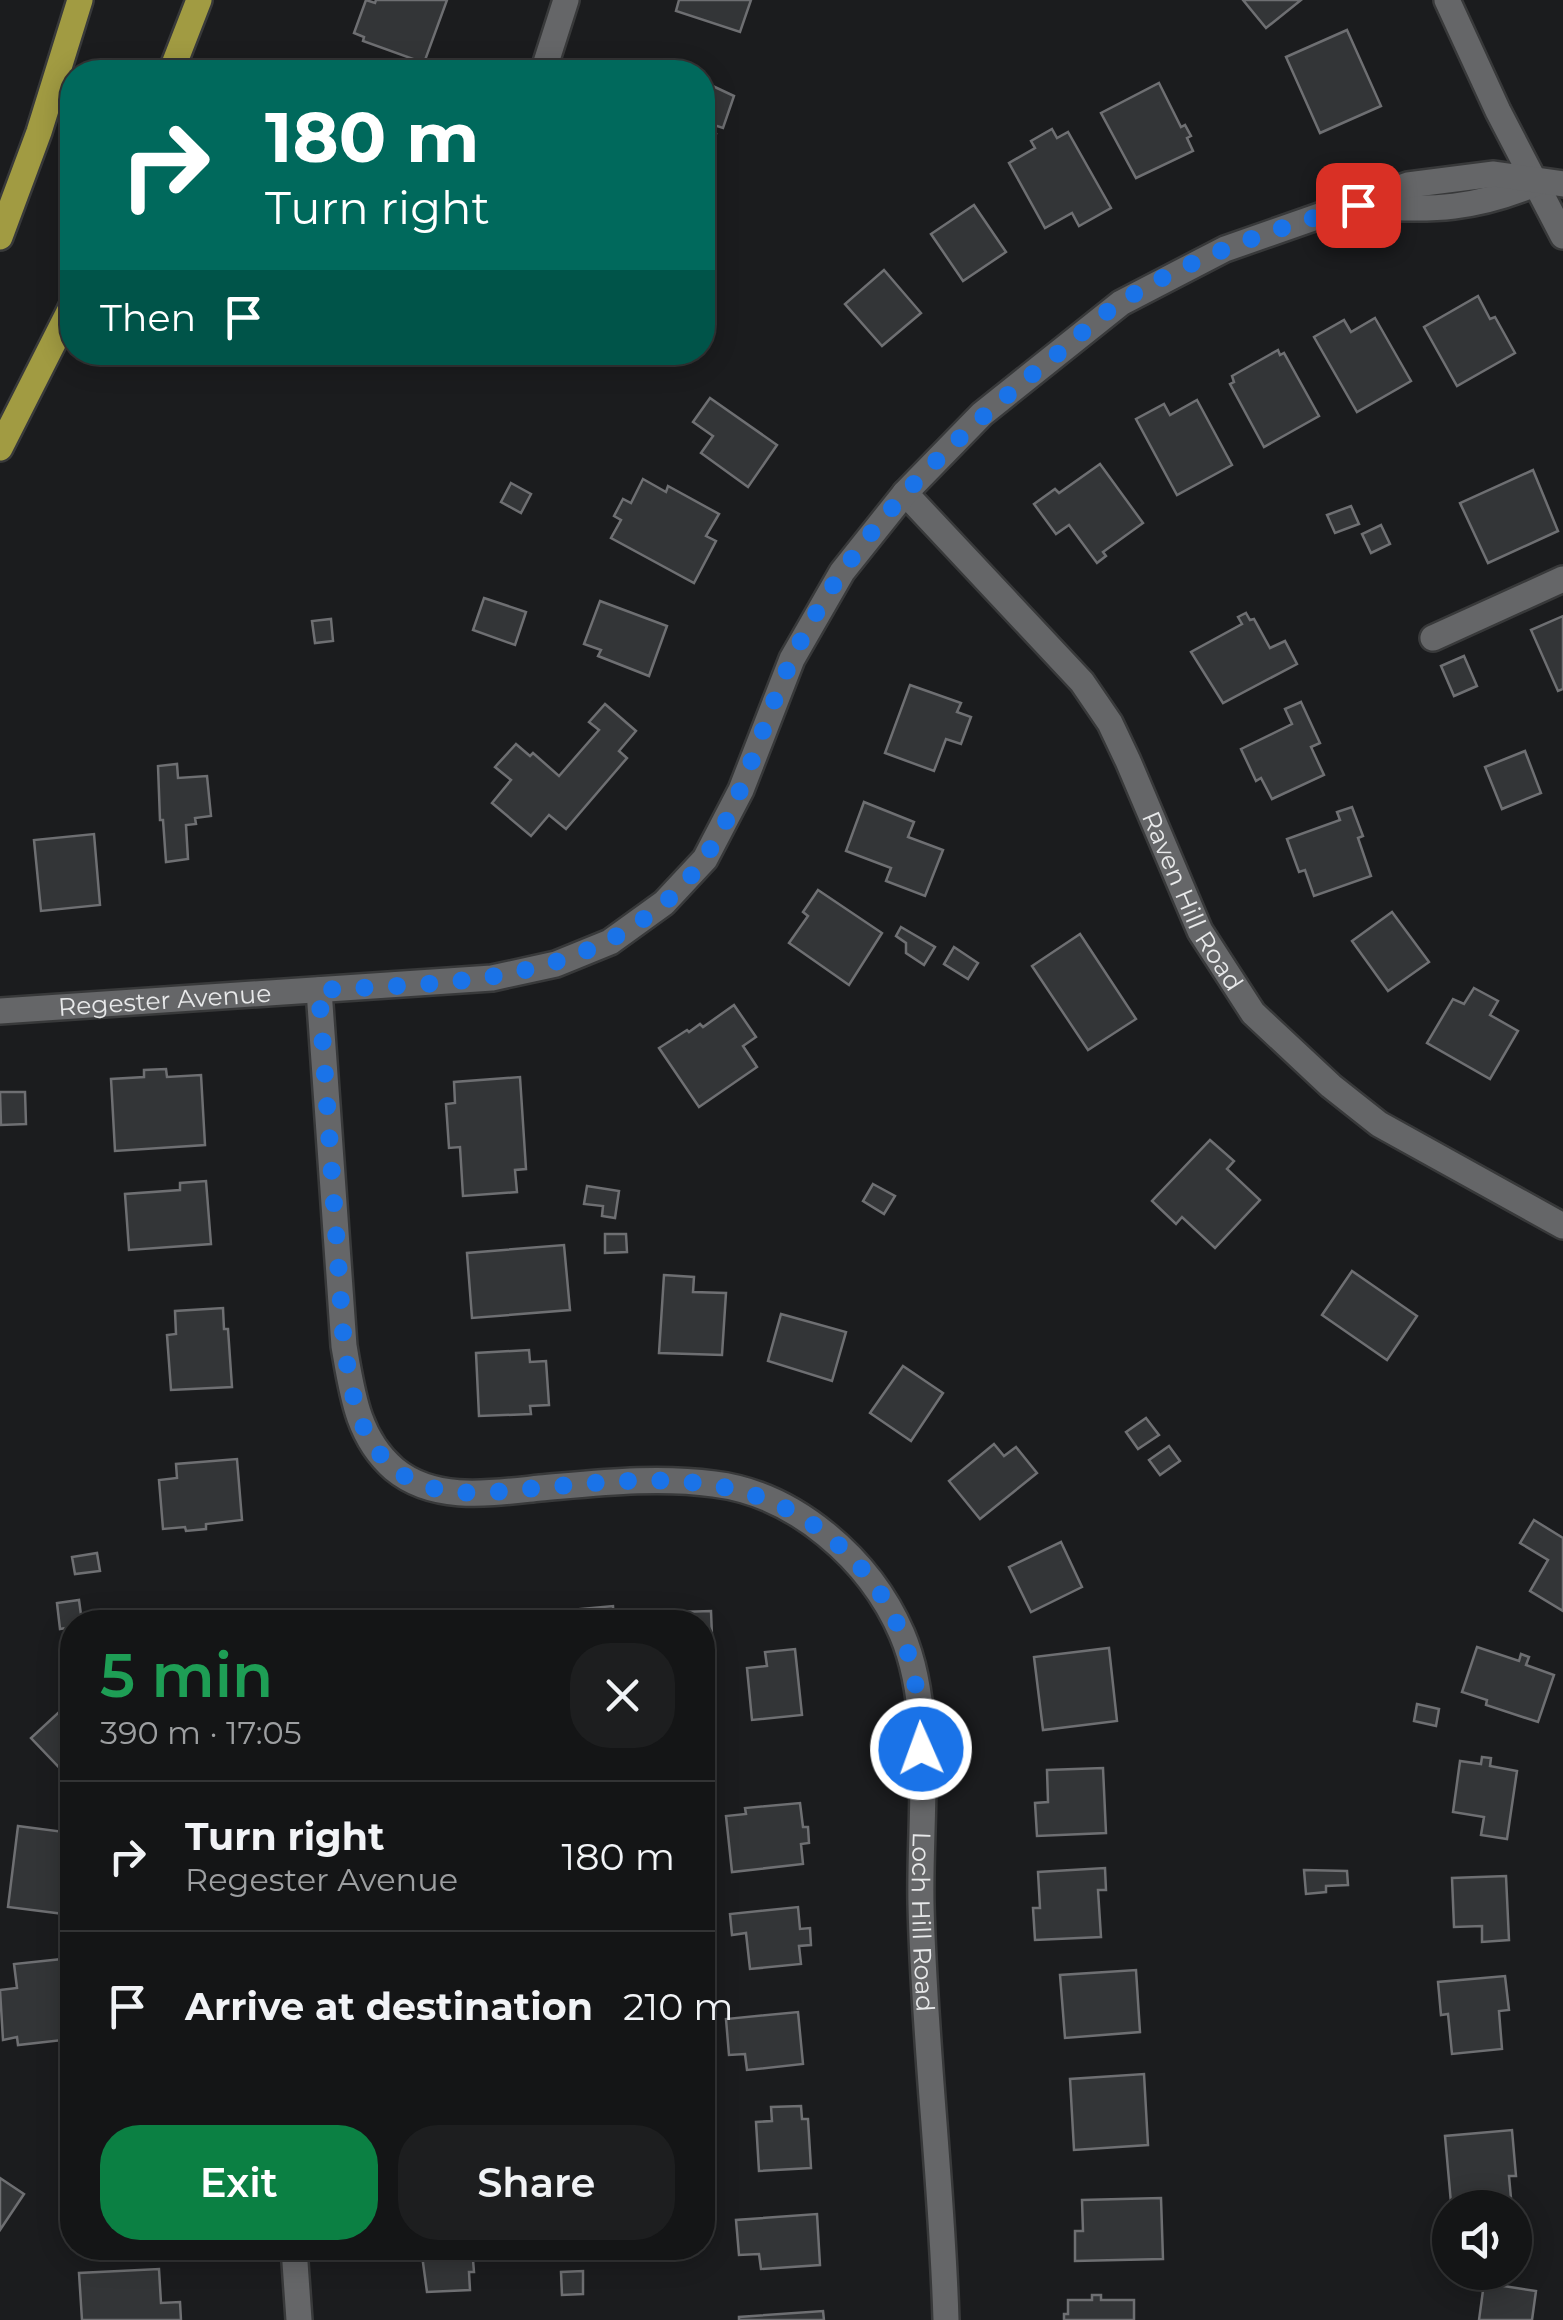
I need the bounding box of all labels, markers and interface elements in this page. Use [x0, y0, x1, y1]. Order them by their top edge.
text: 180 m [265, 94, 479, 180]
icon: right [100, 100, 230, 230]
pin [1316, 163, 1401, 248]
icon: arrive [1331, 178, 1386, 233]
text: Turn right [265, 180, 490, 235]
icon: arrive [216, 290, 271, 345]
text: Then [100, 294, 196, 341]
street label: Raven Hill Road [1136, 807, 1250, 996]
street label: Regester Avenue [57, 978, 272, 1022]
text: 5 min [100, 1639, 273, 1712]
button: close [570, 1643, 675, 1748]
position arrow [869, 1697, 973, 1801]
text: 390 m · 17:05 [100, 1713, 302, 1752]
text: Turn right [185, 1813, 384, 1860]
icon: right [100, 1829, 155, 1884]
street label: Loch Hill Road [906, 1831, 941, 2013]
text: 180 m [562, 1833, 675, 1880]
text: Regester Avenue [185, 1860, 458, 1899]
icon: arrive [100, 1979, 155, 2034]
text: Arrive at destination [185, 1983, 593, 2030]
text: 210 m [623, 1983, 734, 2030]
button: Exit [100, 2125, 378, 2240]
button: Share [398, 2125, 675, 2240]
map controls [1432, 2190, 1532, 2290]
button: sound [1432, 2190, 1532, 2290]

